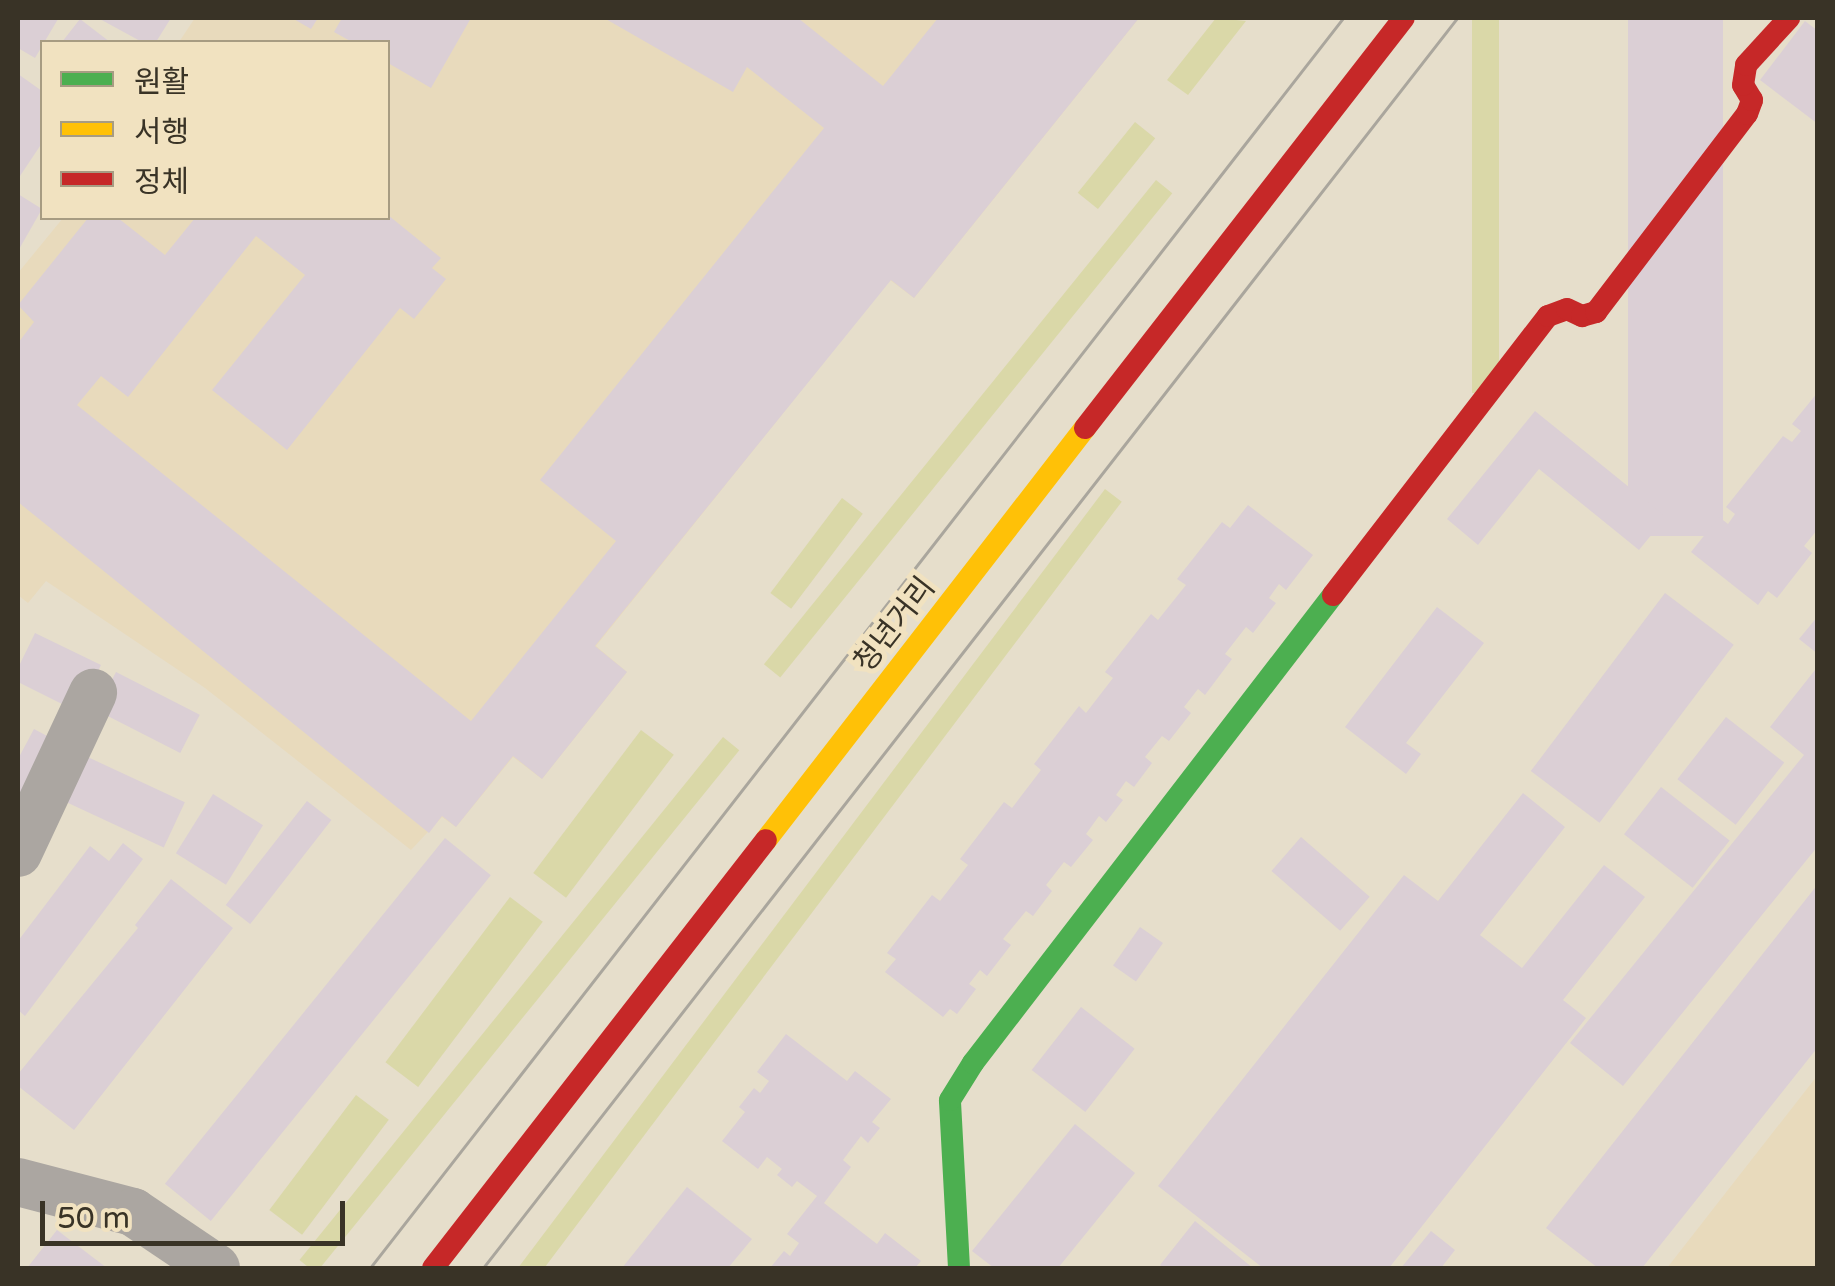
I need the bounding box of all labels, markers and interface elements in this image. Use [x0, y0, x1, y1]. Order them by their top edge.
legend [40, 40, 390, 220]
text: 원활 [134, 64, 189, 101]
text: 서행 [134, 114, 189, 151]
text: 정체 [134, 164, 189, 201]
street label: 청년거리 [847, 570, 943, 680]
scale bar [45, 1181, 350, 1243]
text: 50 m [57, 1200, 130, 1237]

